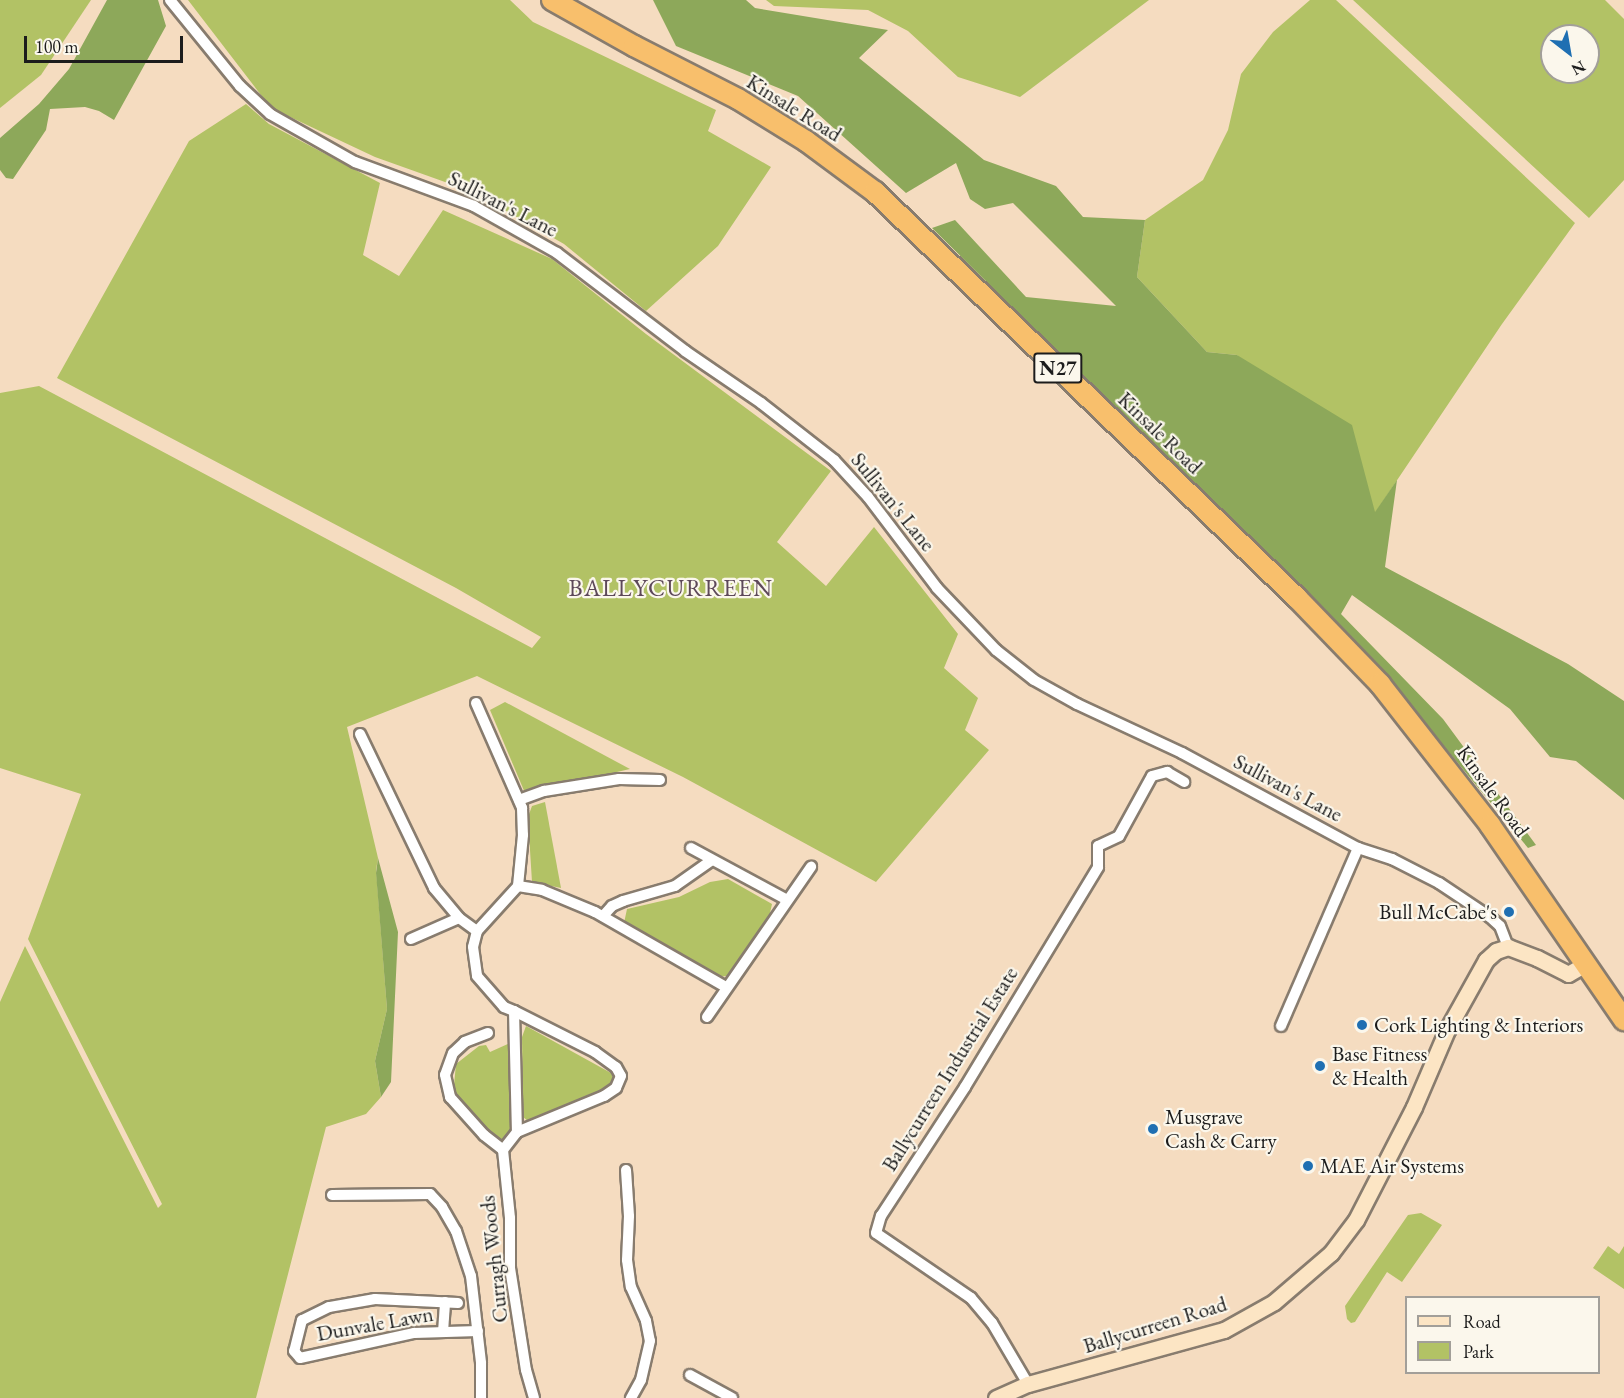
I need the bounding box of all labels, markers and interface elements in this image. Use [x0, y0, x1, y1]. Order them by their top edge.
scale bar [27, 24, 186, 62]
north arrow [1540, 24, 1600, 84]
text: 100 m [35, 35, 79, 58]
text: N [1568, 56, 1589, 80]
street label: Kinsale Road [742, 69, 846, 147]
street label: Sullivan's Lane [444, 166, 562, 242]
road number: N27 [1032, 351, 1084, 385]
street label: Kinsale Road [1113, 387, 1207, 479]
street label: Sullivan's Lane [846, 448, 940, 556]
district label: BALLYCURREEN [568, 574, 774, 602]
street label: Kinsale Road [1451, 740, 1535, 842]
street label: Sullivan's Lane [1229, 749, 1347, 827]
place label: Bull McCabe's [1379, 899, 1497, 925]
marker: Bull McCabe's [1502, 905, 1516, 919]
street label: Ballycurreen Industrial Estate [877, 962, 1023, 1176]
place label: Cork Lighting & Interiors [1374, 1012, 1583, 1038]
marker: Cork Lighting & Interiors [1355, 1018, 1369, 1032]
place label: Base Fitness & Health [1332, 1041, 1427, 1091]
marker: Base Fitness & Health [1313, 1059, 1327, 1073]
place label: Musgrave Cash & Carry [1165, 1104, 1277, 1154]
marker: Musgrave Cash & Carry [1146, 1122, 1160, 1136]
place label: MAE Air Systems [1320, 1153, 1464, 1179]
marker: MAE Air Systems [1301, 1159, 1315, 1173]
street label: Curragh Woods [475, 1194, 513, 1324]
street label: Ballycurreen Road [1080, 1291, 1230, 1359]
legend [1405, 1296, 1600, 1374]
street label: Dunvale Lawn [315, 1301, 435, 1347]
text: Road [1463, 1310, 1501, 1333]
text: Park [1463, 1340, 1494, 1363]

